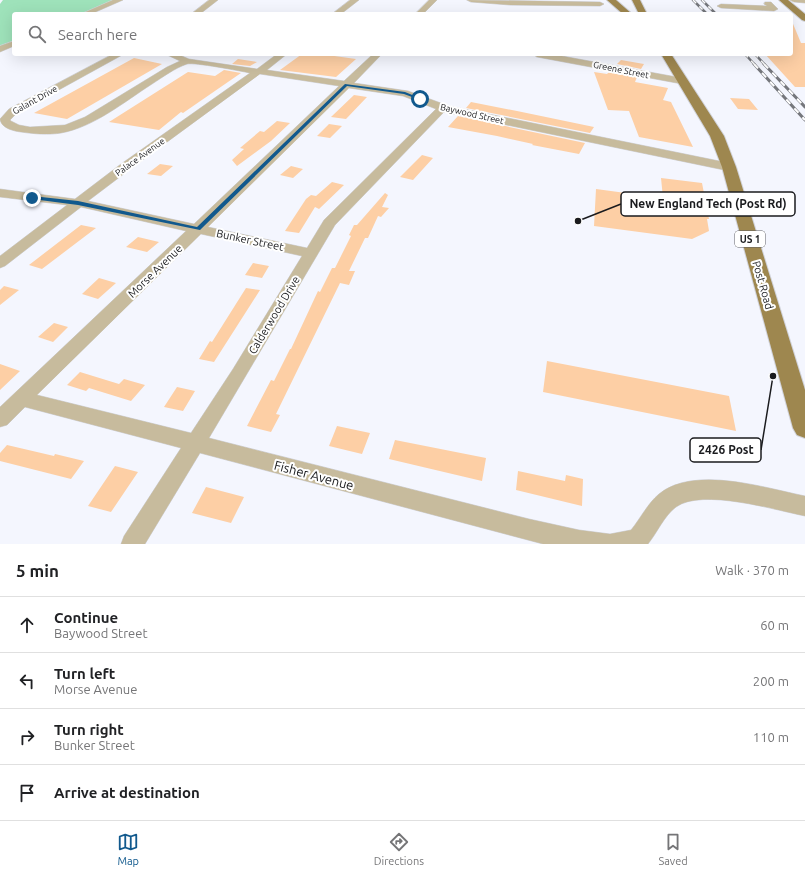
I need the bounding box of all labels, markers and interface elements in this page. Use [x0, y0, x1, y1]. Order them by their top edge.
search box [12, 12, 793, 56]
icon: search [26, 23, 48, 45]
text: Search here [58, 26, 137, 43]
street label: Greene Street [592, 60, 650, 80]
street label: Galant Drive [11, 84, 59, 116]
route start [411, 90, 429, 108]
street label: Baywood Street [439, 102, 505, 126]
street label: Palace Avenue [113, 136, 167, 178]
route end [23, 189, 41, 207]
callout: New England Tech (Post Rd) [621, 192, 795, 216]
text: New England Tech (Post Rd) [629, 197, 787, 211]
street label: Bunker Street [215, 227, 285, 253]
road number: US 1 [735, 231, 765, 247]
street label: Morse Avenue [125, 242, 185, 300]
street label: Post Road [750, 259, 776, 311]
street label: Calderwood Drive [246, 274, 302, 356]
callout: 2426 Post [690, 438, 761, 462]
text: 2426 Post [698, 443, 754, 456]
street label: Fisher Avenue [273, 458, 355, 492]
text: 5 min [16, 561, 59, 580]
text: Walk · 370 m [715, 563, 789, 577]
text: Continue [54, 609, 118, 626]
icon: ahead [16, 614, 38, 636]
text: 60 m [760, 618, 789, 632]
text: Baywood Street [54, 626, 148, 640]
text: Turn left [54, 665, 115, 682]
icon: left [16, 670, 38, 692]
text: 200 m [753, 674, 789, 688]
text: Morse Avenue [54, 682, 137, 696]
text: Turn right [54, 721, 124, 738]
icon: right [16, 726, 38, 748]
text: 110 m [753, 730, 789, 744]
text: Bunker Street [54, 738, 135, 752]
icon: arrive [16, 782, 38, 804]
text: Arrive at destination [54, 784, 200, 801]
tab: Map [117, 831, 139, 867]
tab: Directions [374, 831, 424, 867]
tab: Saved [658, 831, 688, 867]

